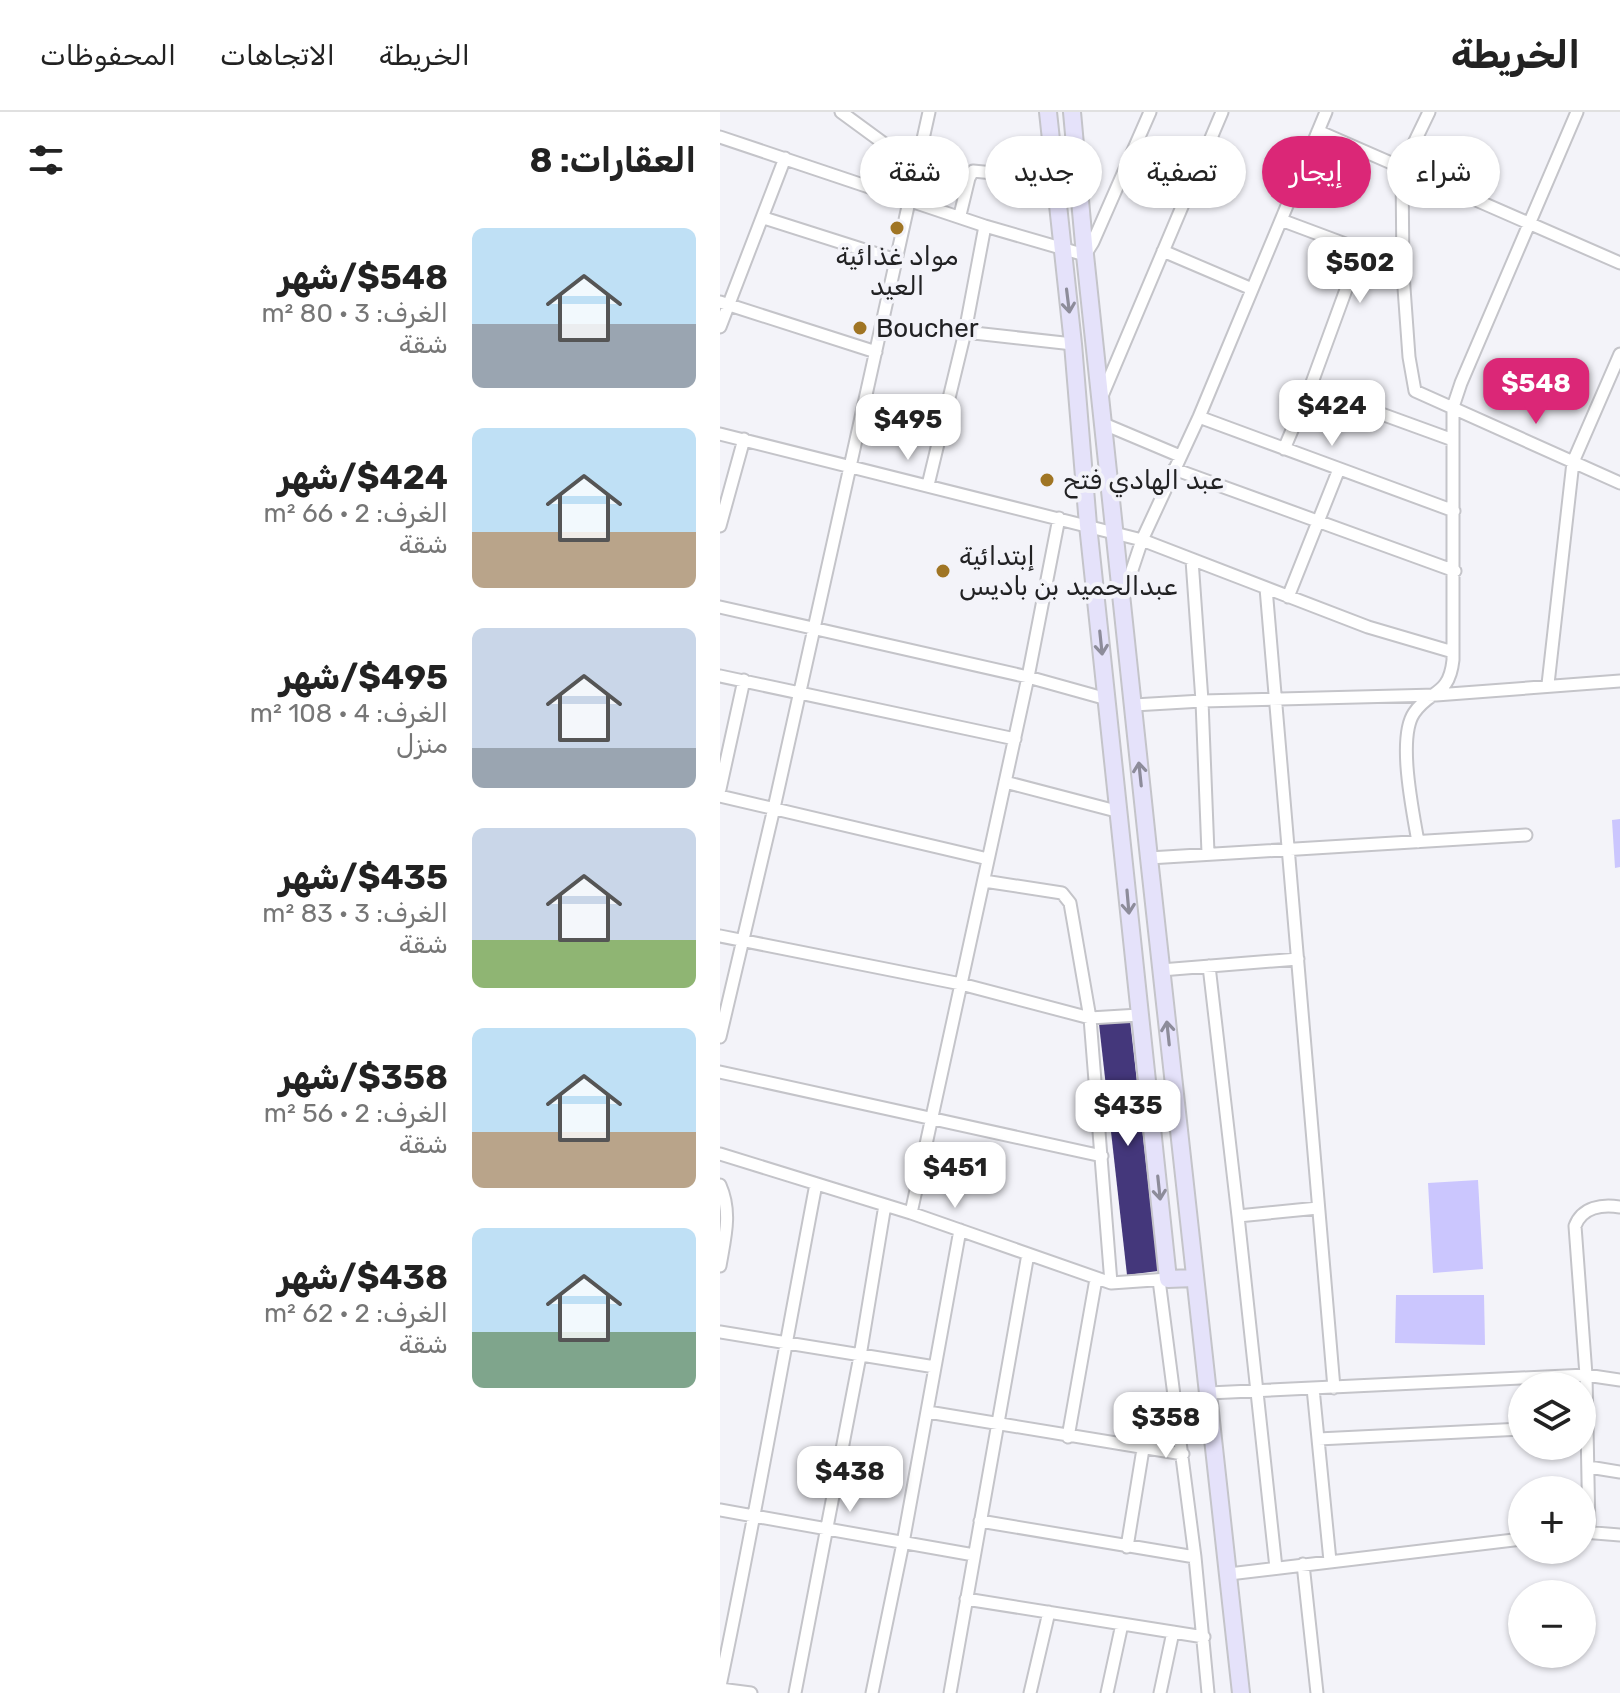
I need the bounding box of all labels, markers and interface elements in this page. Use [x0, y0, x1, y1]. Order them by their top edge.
text: الخريطة [1451, 32, 1580, 78]
text: المحفوظات [40, 39, 176, 72]
text: الاتجاهات [220, 39, 335, 72]
text: الخريطة [379, 39, 470, 72]
chip: شقة [860, 136, 969, 208]
chip: جديد [985, 136, 1102, 208]
chip: تصفية [1118, 136, 1246, 208]
chip: إيجار [1262, 136, 1371, 208]
chip: شراء [1387, 136, 1500, 208]
icon: filters [24, 138, 68, 182]
text: العقارات: 8 [529, 140, 696, 181]
marker: مواد غذائية العيد [888, 219, 906, 237]
pin: $502 [1313, 237, 1407, 305]
place label: مواد غذائية العيد [836, 241, 958, 302]
text: $502 [1326, 247, 1394, 278]
text: $548/شهر [278, 257, 448, 298]
icon: home [536, 260, 632, 356]
one-way arrow [1061, 287, 1076, 314]
text: الغرف: 3 · 80 m² [261, 298, 448, 329]
place label: Boucher [876, 313, 979, 344]
marker: Boucher [851, 319, 869, 337]
text: شقة [399, 329, 448, 360]
pin: $548 [1489, 358, 1583, 426]
text: $548 [1501, 368, 1571, 399]
pin: $424 [1285, 380, 1379, 448]
text: $424 [1297, 390, 1367, 421]
pin: $495 [861, 394, 955, 462]
text: $495 [874, 404, 942, 435]
text: $424/شهر [278, 457, 448, 498]
icon: home [536, 460, 632, 556]
place label: عبد الهادي فتح [1063, 465, 1223, 499]
marker: عبد الهادي فتح [1038, 471, 1056, 489]
text: الغرف: 2 · 66 m² [264, 498, 448, 529]
text: شقة [399, 529, 448, 560]
place label: إبتدائية عبدالحميد بن باديس [959, 541, 1177, 602]
marker: إبتدائية عبدالحميد بن باديس [934, 562, 952, 580]
one-way arrow [1093, 629, 1108, 656]
text: $495/شهر [279, 657, 448, 698]
icon: home [536, 660, 632, 756]
text: الغرف: 4 · 108 m² [250, 698, 448, 729]
text: منزل [396, 729, 448, 760]
one-way arrow [1133, 762, 1148, 788]
text: $435/شهر [279, 857, 448, 898]
icon: home [536, 860, 632, 956]
one-way arrow [1121, 888, 1136, 915]
text: الغرف: 3 · 83 m² [262, 898, 448, 929]
text: شقة [399, 929, 448, 960]
one-way arrow [1160, 1020, 1175, 1047]
text: $358/شهر [279, 1057, 448, 1098]
icon: home [536, 1060, 632, 1156]
pin: $435 [1081, 1080, 1175, 1148]
text: $435 [1093, 1090, 1163, 1121]
text: الغرف: 2 · 56 m² [264, 1098, 448, 1129]
text: شقة [399, 1129, 448, 1160]
pin: $451 [908, 1142, 1002, 1210]
text: $451 [923, 1152, 987, 1183]
one-way arrow [1152, 1174, 1167, 1201]
text: $438/شهر [278, 1257, 448, 1298]
icon: home [536, 1260, 632, 1356]
text: الغرف: 2 · 62 m² [264, 1298, 448, 1329]
text: شقة [399, 1329, 448, 1360]
map controls [1508, 1372, 1596, 1668]
button: layers [1508, 1372, 1596, 1460]
pin: $358 [1119, 1392, 1213, 1460]
text: $358 [1132, 1402, 1200, 1433]
pin: $438 [803, 1446, 897, 1514]
text: $438 [815, 1456, 885, 1487]
button: + [1508, 1476, 1596, 1564]
button: − [1508, 1580, 1596, 1668]

